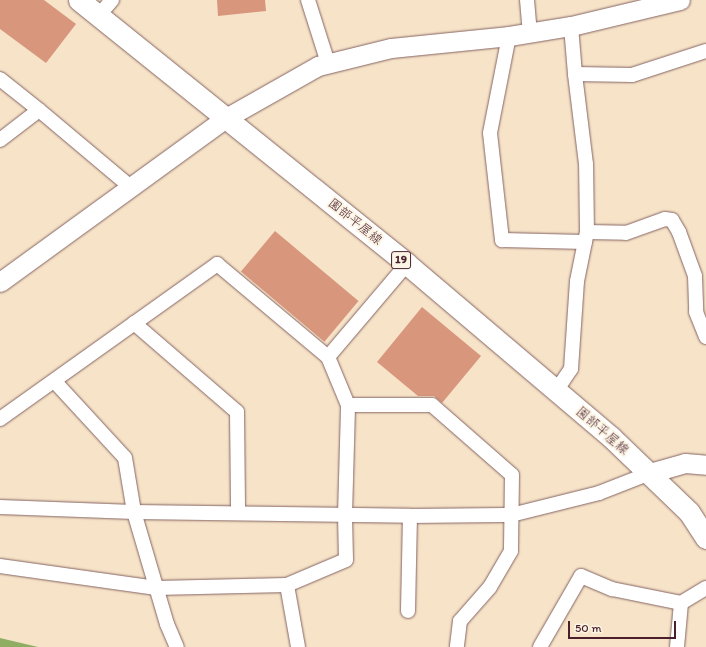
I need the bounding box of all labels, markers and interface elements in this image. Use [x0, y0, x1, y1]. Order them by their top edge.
street label: 園部平屋線 [325, 195, 385, 249]
road number: 19 [391, 250, 411, 270]
street label: 園部平屋線 [572, 404, 632, 458]
scale bar [570, 613, 678, 639]
text: 50 m [575, 621, 601, 635]

